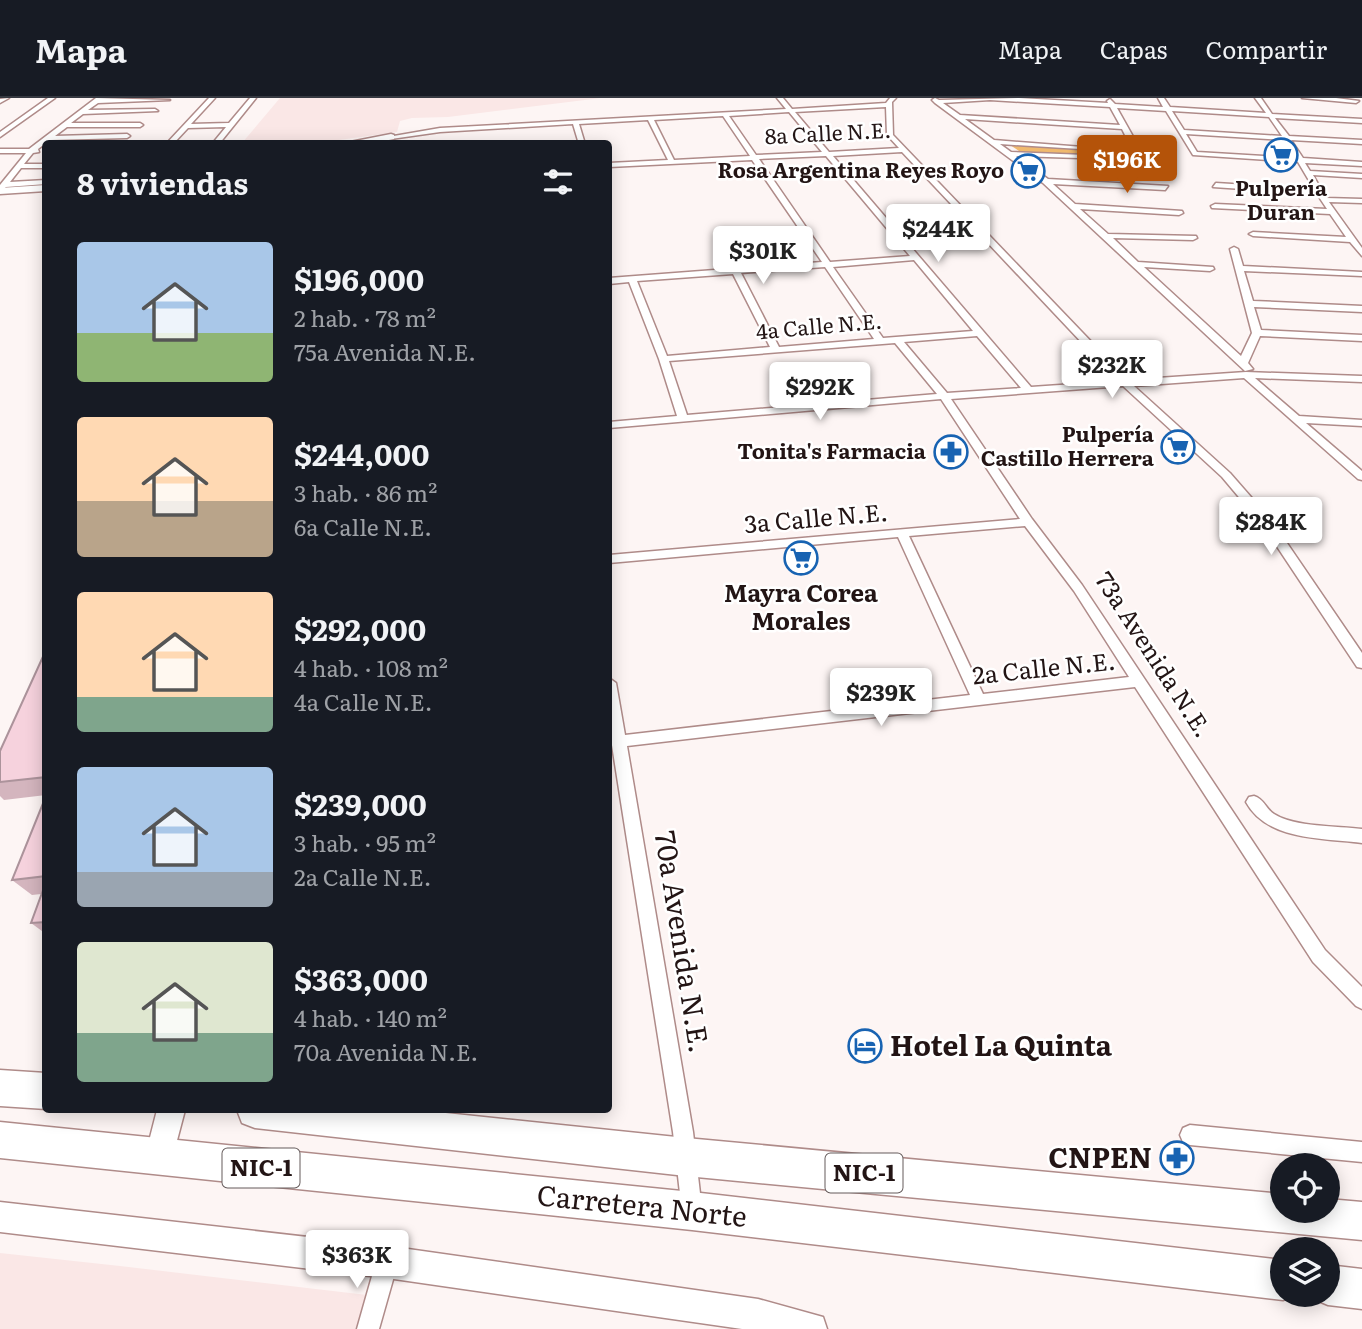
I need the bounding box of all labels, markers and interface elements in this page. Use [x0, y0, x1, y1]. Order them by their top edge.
text: Mapa [35, 24, 127, 73]
text: Mapa [998, 31, 1062, 66]
text: Capas [1100, 31, 1167, 66]
text: Compartir [1205, 31, 1327, 66]
street label: 8a Calle N.E. [764, 113, 892, 150]
pin: $196K [1078, 136, 1176, 195]
supermarket icon: Pulpería Duran [1262, 136, 1300, 174]
text: $196K [1093, 141, 1161, 175]
supermarket icon: Rosa Argentina Reyes Royo [1009, 152, 1047, 190]
place label: Rosa Argentina Reyes Royo [718, 153, 1004, 184]
text: 8 viviendas [77, 160, 248, 204]
icon: filters [539, 163, 577, 201]
place label: Pulpería Duran [1235, 171, 1328, 226]
pin: $244K [889, 204, 987, 264]
text: $244K [902, 210, 974, 244]
pin: $301K [714, 226, 812, 286]
text: $301K [729, 232, 797, 266]
text: $196,000 [294, 256, 424, 300]
icon: home [133, 270, 217, 354]
text: 2 hab. · 78 m² [294, 300, 436, 334]
street label: 4a Calle N.E. [755, 304, 883, 345]
text: 75a Avenida N.E. [294, 334, 476, 368]
pin: $232K [1063, 341, 1161, 400]
text: $232K [1078, 346, 1146, 380]
pin: $292K [771, 362, 869, 422]
text: $292K [785, 368, 855, 402]
place label: Pulpería Castillo Herrera [981, 417, 1155, 472]
supermarket icon: Pulpería Castillo Herrera [1159, 428, 1197, 466]
text: $244,000 [294, 431, 429, 475]
pharmacy icon: Tonita's Farmacia [932, 433, 970, 471]
place label: Tonita's Farmacia [737, 434, 927, 465]
icon: home [133, 445, 217, 529]
text: 3 hab. · 86 m² [294, 475, 437, 509]
street label: 3a Calle N.E. [742, 493, 889, 540]
pin: $284K [1222, 498, 1320, 557]
text: $284K [1235, 503, 1307, 537]
text: 6a Calle N.E. [294, 509, 432, 543]
supermarket icon: Mayra Corea Morales [782, 539, 820, 577]
street label: 73a Avenida N.E. [1088, 564, 1222, 743]
place label: Mayra Corea Morales [724, 574, 878, 637]
text: $292,000 [294, 606, 426, 650]
icon: home [133, 620, 217, 704]
street label: 2a Calle N.E. [971, 642, 1117, 691]
text: 4 hab. · 108 m² [294, 650, 448, 684]
pin: $239K [832, 668, 930, 728]
text: $239K [846, 674, 916, 708]
text: 4a Calle N.E. [294, 684, 432, 718]
text: $239,000 [294, 781, 427, 825]
icon: home [133, 795, 217, 879]
text: 3 hab. · 95 m² [294, 825, 436, 859]
street label: 70a Avenida N.E. [646, 828, 722, 1056]
text: 2a Calle N.E. [294, 859, 431, 893]
text: $363,000 [294, 956, 428, 1000]
icon: home [133, 970, 217, 1054]
text: 4 hab. · 140 m² [294, 1000, 447, 1034]
place label: Hotel La Quinta [890, 1023, 1113, 1065]
hotel icon: Hotel La Quinta [846, 1027, 884, 1065]
text: 70a Avenida N.E. [294, 1034, 478, 1068]
place label: CNPEN [1048, 1135, 1152, 1177]
pharmacy icon: CNPEN [1158, 1139, 1196, 1177]
road number: NIC-1 [222, 1148, 300, 1188]
map controls [1270, 1153, 1340, 1307]
button: locate [1270, 1153, 1340, 1223]
road number: NIC-1 [826, 1154, 903, 1192]
street label: Carretera Norte [535, 1172, 749, 1236]
pin: $363K [308, 1230, 406, 1290]
text: $363K [322, 1236, 392, 1270]
button: layers [1270, 1237, 1340, 1307]

